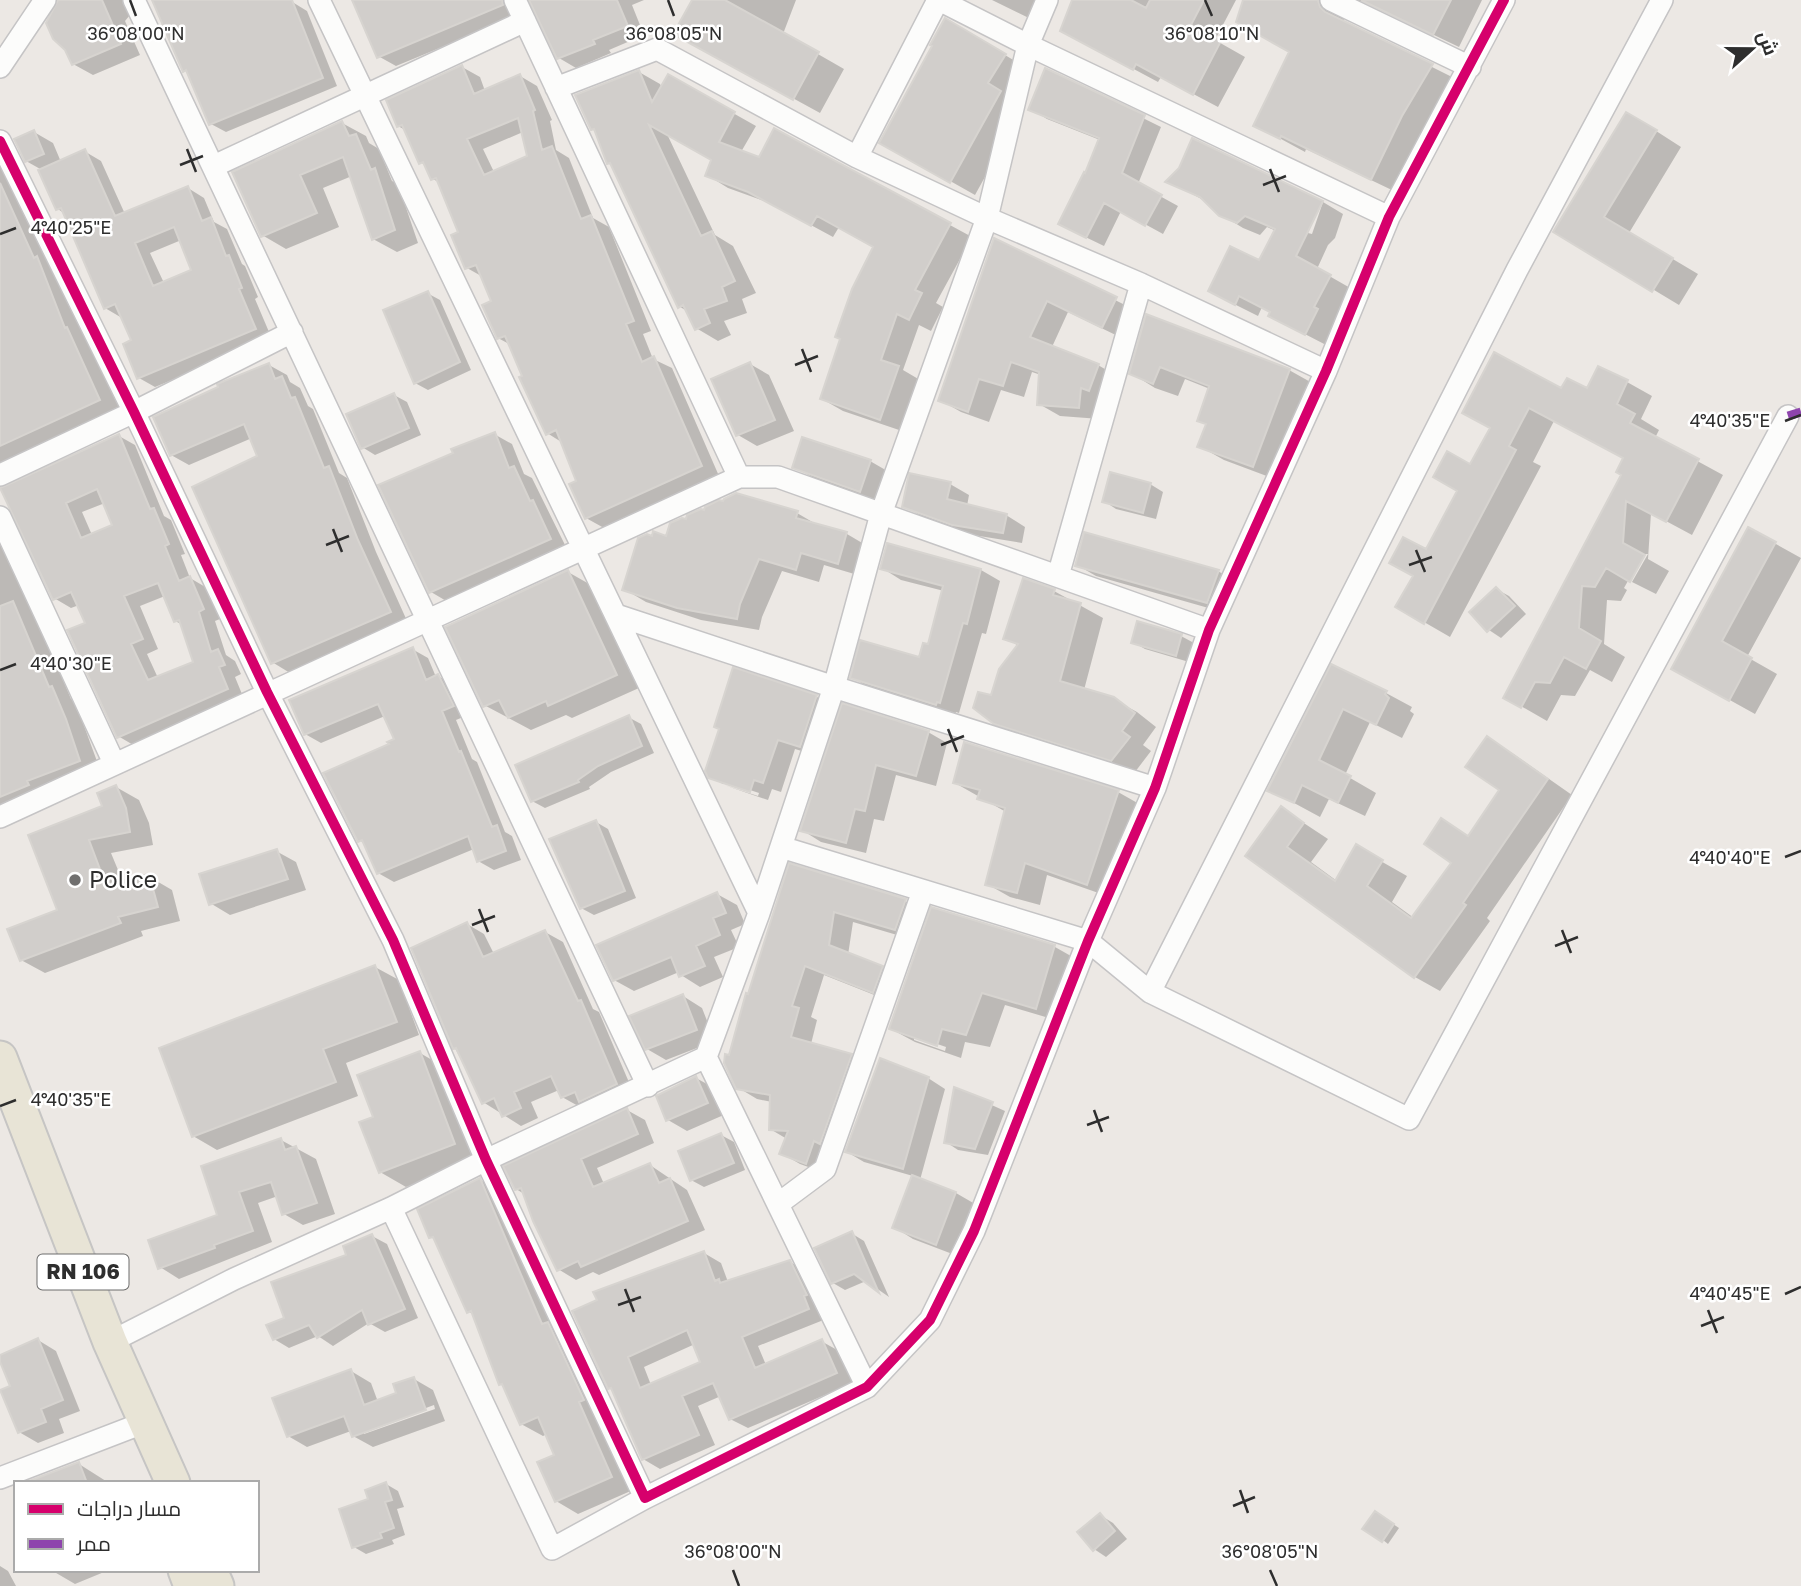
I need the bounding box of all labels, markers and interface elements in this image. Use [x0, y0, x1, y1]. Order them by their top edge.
north arrow [1717, 14, 1787, 84]
text: 36°08'00"N [87, 22, 185, 44]
text: 36°08'05"N [626, 22, 722, 44]
text: 36°08'10"N [1164, 22, 1260, 44]
text: ش [1752, 27, 1783, 59]
text: 4°40'25"E [31, 216, 111, 238]
text: 4°40'35"E [1690, 409, 1770, 431]
text: 4°40'30"E [30, 652, 112, 674]
text: 4°40'40"E [1689, 846, 1771, 868]
place label: Police [89, 865, 157, 893]
marker: Police [67, 872, 83, 888]
text: 4°40'35"E [31, 1088, 111, 1110]
road number: RN 106 [38, 1254, 128, 1290]
text: 4°40'45"E [1690, 1282, 1771, 1304]
legend [14, 1481, 259, 1572]
text: مسار دراجات [77, 1495, 181, 1521]
text: ممر [76, 1530, 111, 1556]
text: 36°08'00"N [684, 1540, 782, 1562]
text: 36°08'05"N [1222, 1540, 1318, 1562]

